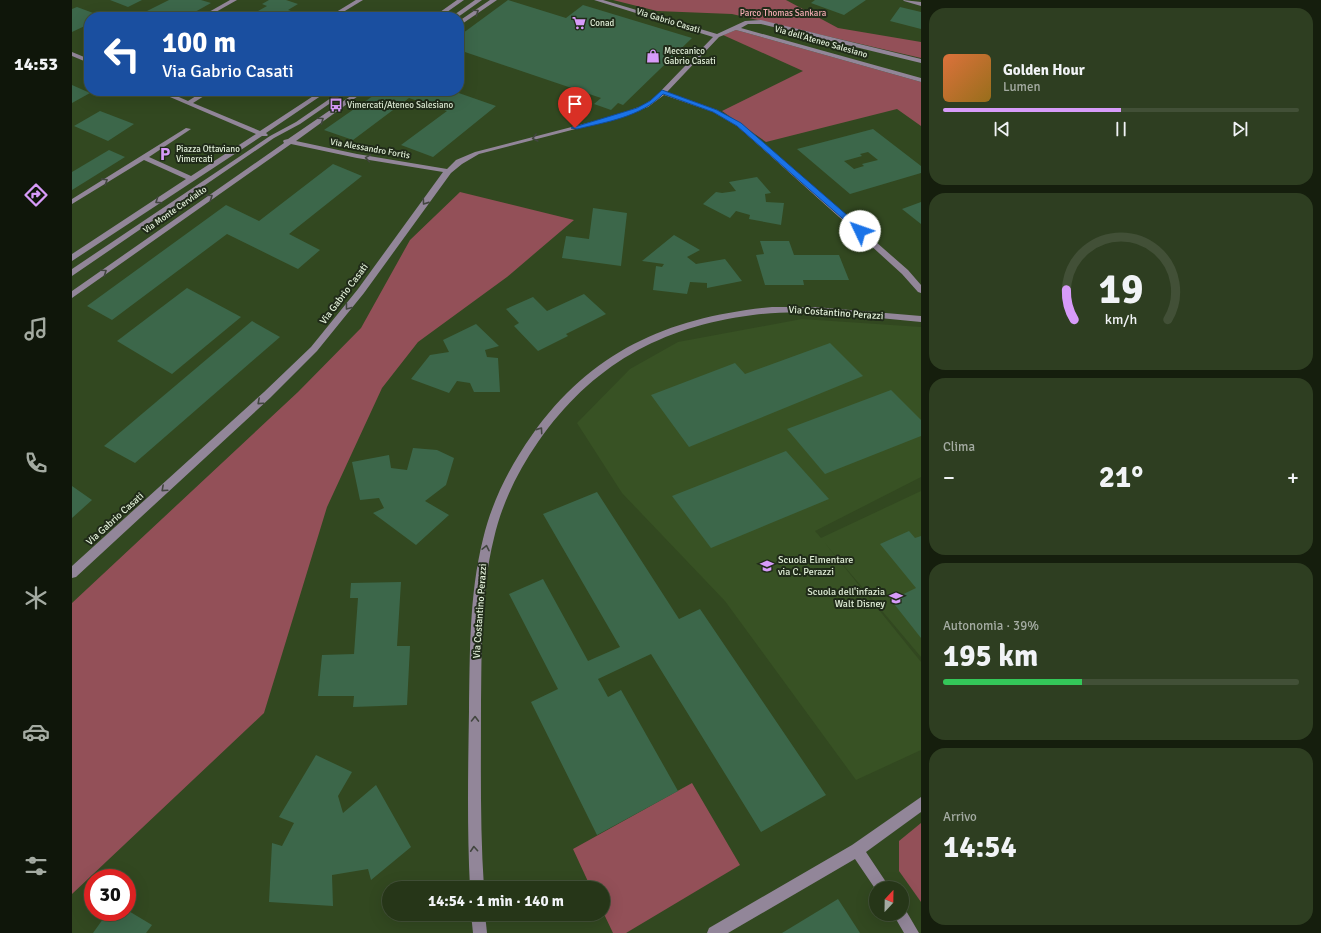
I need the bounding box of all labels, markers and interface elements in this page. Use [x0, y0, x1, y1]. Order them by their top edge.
street label: Via Gabrio Casati [635, 6, 701, 36]
park label: Parco Thomas Sankara [740, 8, 827, 19]
one-way arrow [472, 10, 479, 17]
supermarket icon: Conad [571, 15, 587, 31]
place label: Conad [590, 18, 614, 29]
street label: Via dell'Ateneo Salesiano [773, 23, 869, 61]
text: 100 m [162, 26, 236, 60]
icon: left [96, 28, 148, 80]
place label: Meccanico Gabrio Casati [664, 46, 716, 67]
shop icon: Meccanico Gabrio Casati [645, 48, 661, 64]
text: 14:53 [14, 53, 58, 75]
text: Via Gabrio Casati [162, 60, 294, 82]
text: Golden Hour [1003, 61, 1085, 79]
text: Lumen [1003, 79, 1041, 95]
pin [558, 87, 592, 128]
icon: arrive [564, 93, 586, 115]
bus stop icon: Vimercati/Ateneo Salesiano [328, 97, 344, 113]
place label: Vimercati/Ateneo Salesiano [347, 100, 453, 111]
one-way arrow [316, 118, 323, 125]
icon: previous [991, 118, 1013, 140]
icon: pause [1110, 118, 1132, 140]
icon: next [1229, 118, 1251, 140]
one-way arrow [532, 133, 539, 142]
street label: Via Alessandro Fortis [329, 137, 411, 161]
place label: Piazza Ottaviano Vimercati [176, 144, 240, 165]
parking icon: Piazza Ottaviano Vimercati [157, 146, 173, 162]
one-way arrow [365, 154, 371, 163]
one-way arrow [101, 179, 108, 186]
icon: directions [22, 181, 50, 209]
street label: Via Monte Cervialto [141, 184, 209, 236]
one-way arrow [206, 194, 213, 202]
one-way arrow [155, 196, 162, 204]
one-way arrow [422, 198, 430, 205]
position arrow [839, 210, 881, 252]
street label: Via Gabrio Casati [317, 261, 371, 327]
text: 19 [1099, 263, 1143, 314]
one-way arrow [100, 269, 107, 277]
one-way arrow [346, 302, 353, 309]
street label: Via Costantino Perazzi [788, 304, 884, 322]
text: km/h [1105, 310, 1137, 327]
icon: music [22, 315, 50, 343]
one-way arrow [257, 397, 264, 404]
one-way arrow [535, 428, 542, 435]
text: Clima [943, 439, 975, 455]
icon: phone [22, 449, 50, 477]
text: 21° [1099, 459, 1143, 496]
text: − [943, 464, 955, 491]
text: + [1287, 464, 1299, 491]
one-way arrow [161, 485, 169, 492]
street label: Via Gabrio Casati [84, 490, 146, 548]
one-way arrow [481, 545, 489, 551]
place label: Scuola Elmentare via C. Perazzi [778, 554, 853, 578]
school or university icon: Scuola Elmentare via C. Perazzi [759, 558, 775, 574]
street label: Via Costantino Perazzi [471, 563, 489, 659]
icon: climate [22, 584, 50, 612]
place label: Scuola dell'infazia Walt Disney [807, 586, 885, 610]
school or university icon: Scuola dell'infazia Walt Disney [888, 590, 904, 606]
text: Autonomia · 39% [943, 618, 1039, 634]
text: 195 km [943, 638, 1038, 675]
one-way arrow [471, 716, 479, 722]
icon: car [22, 718, 50, 746]
text: Arrivo [943, 809, 977, 825]
text: 14:54 [943, 829, 1017, 866]
one-way arrow [470, 846, 479, 852]
icon: filters [22, 852, 50, 880]
speed limit sign: 30 [84, 869, 136, 921]
north arrow [869, 881, 909, 921]
map controls [869, 881, 909, 921]
text: 14:54 · 1 min · 140 m [428, 892, 564, 910]

